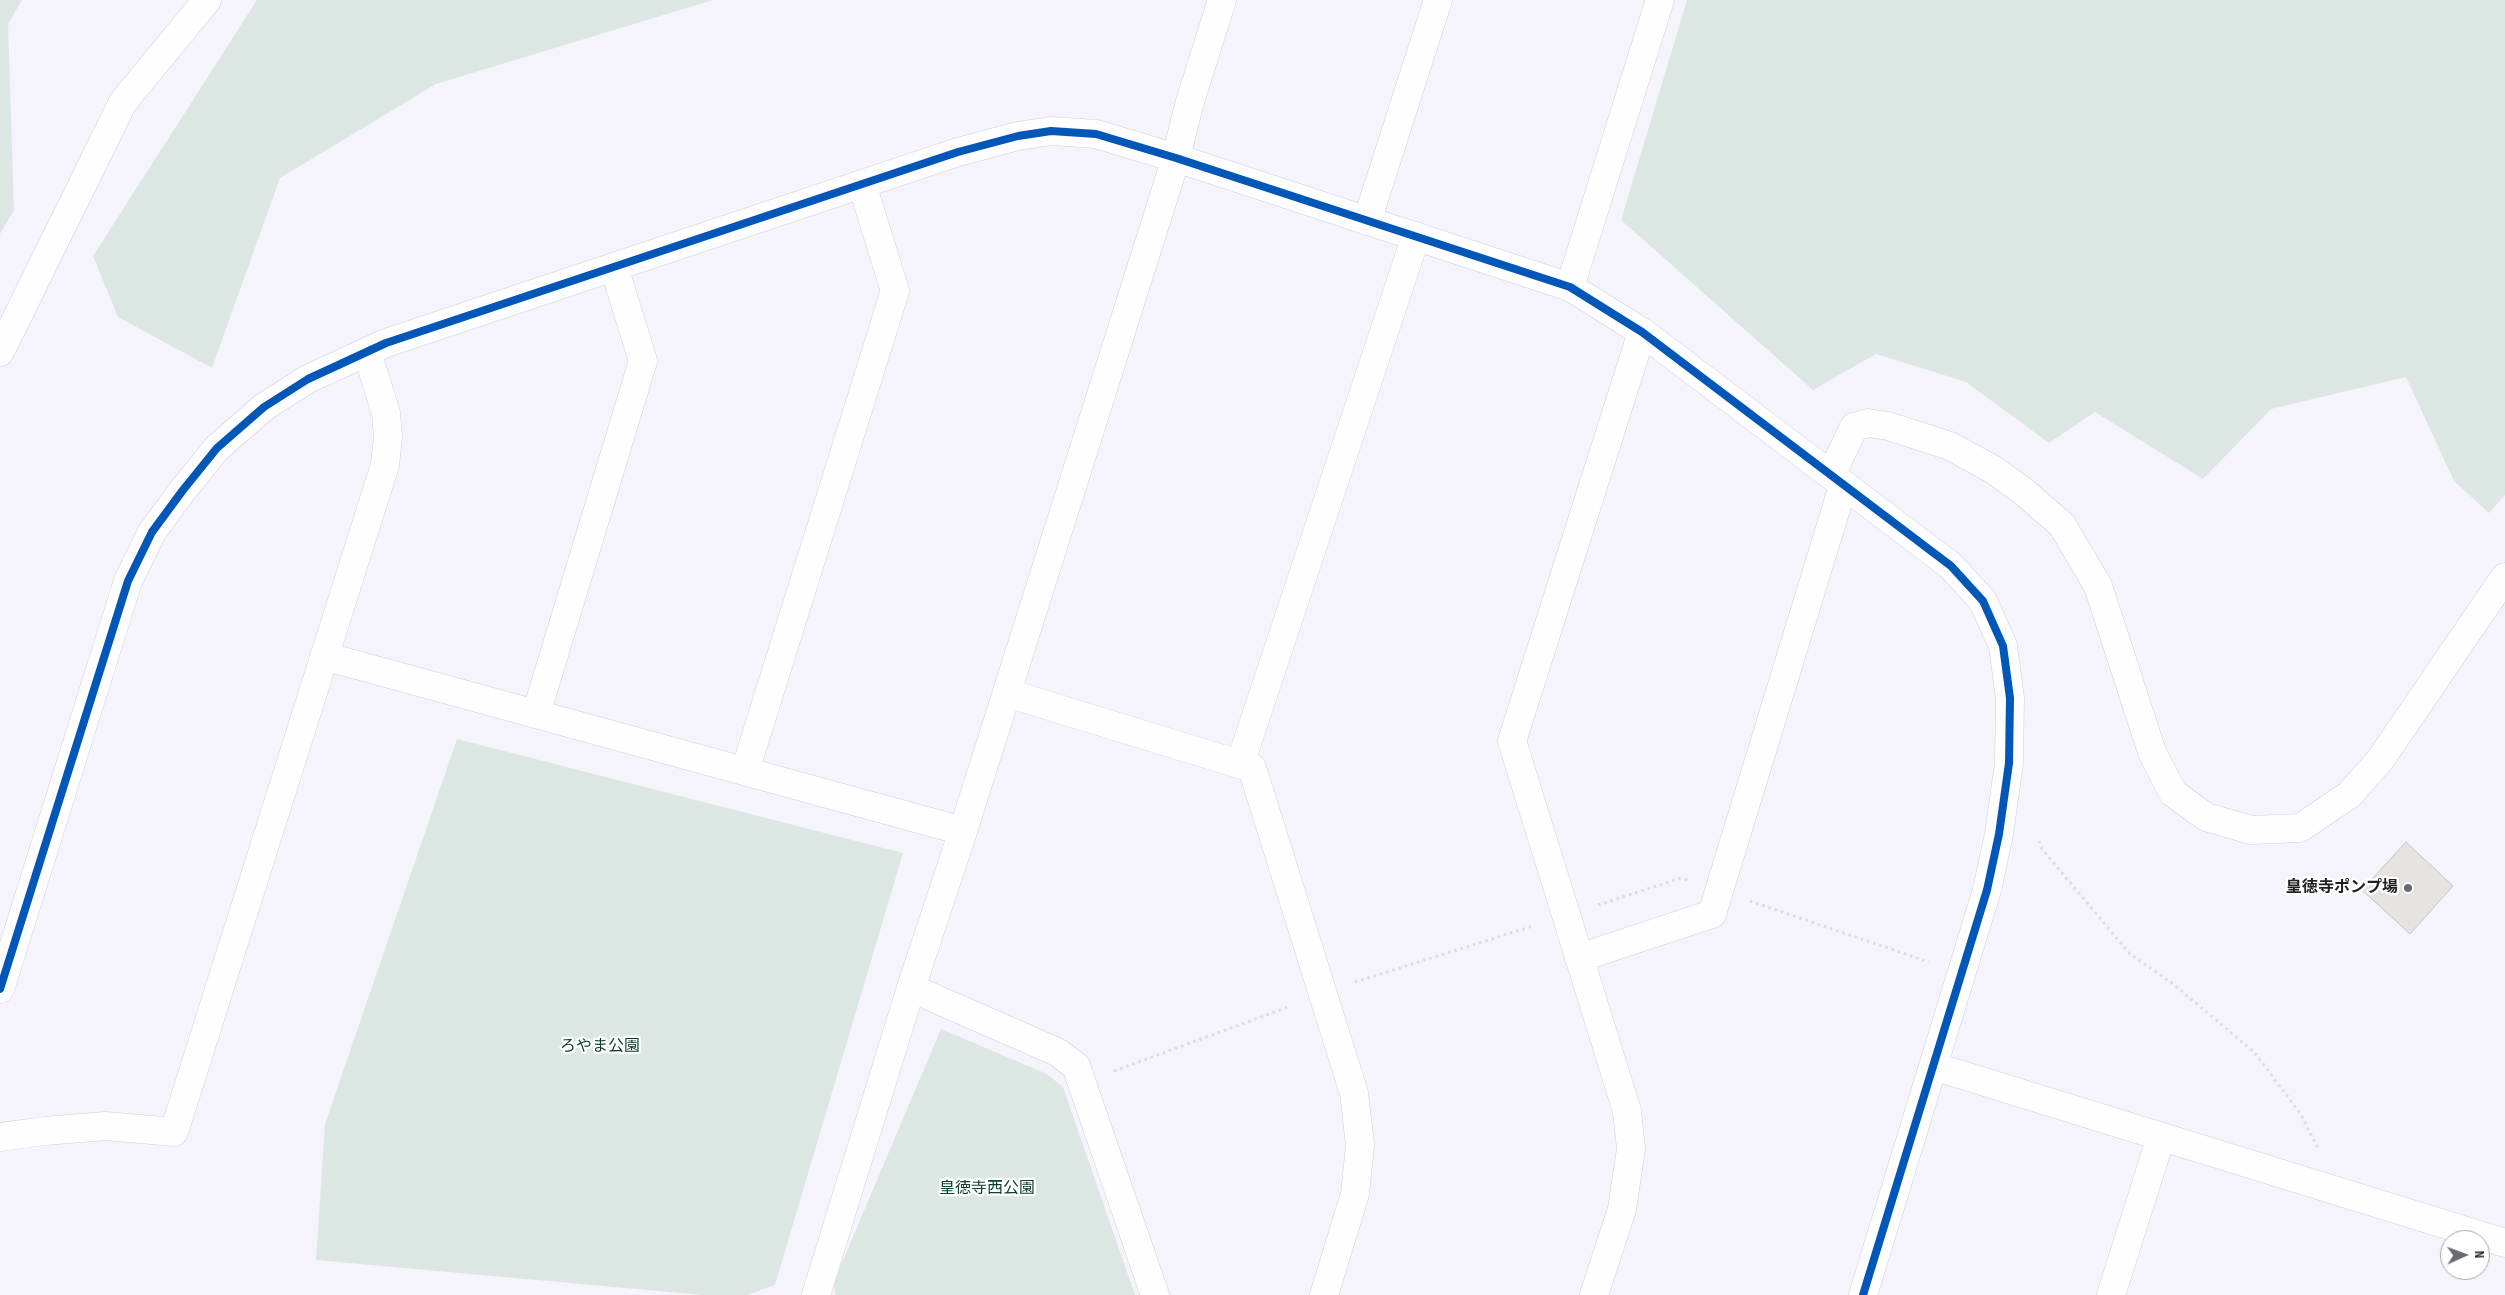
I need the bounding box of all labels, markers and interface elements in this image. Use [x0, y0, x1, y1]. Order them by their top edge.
place label: 皇徳寺ポンプ場 [2286, 878, 2398, 898]
marker: 皇徳寺ポンプ場 [2402, 882, 2414, 894]
park label: ろやま公園 [560, 1037, 640, 1057]
park label: 皇徳寺西公園 [939, 1179, 1035, 1199]
north arrow [2440, 1230, 2490, 1280]
text: N [2471, 1250, 2488, 1259]

